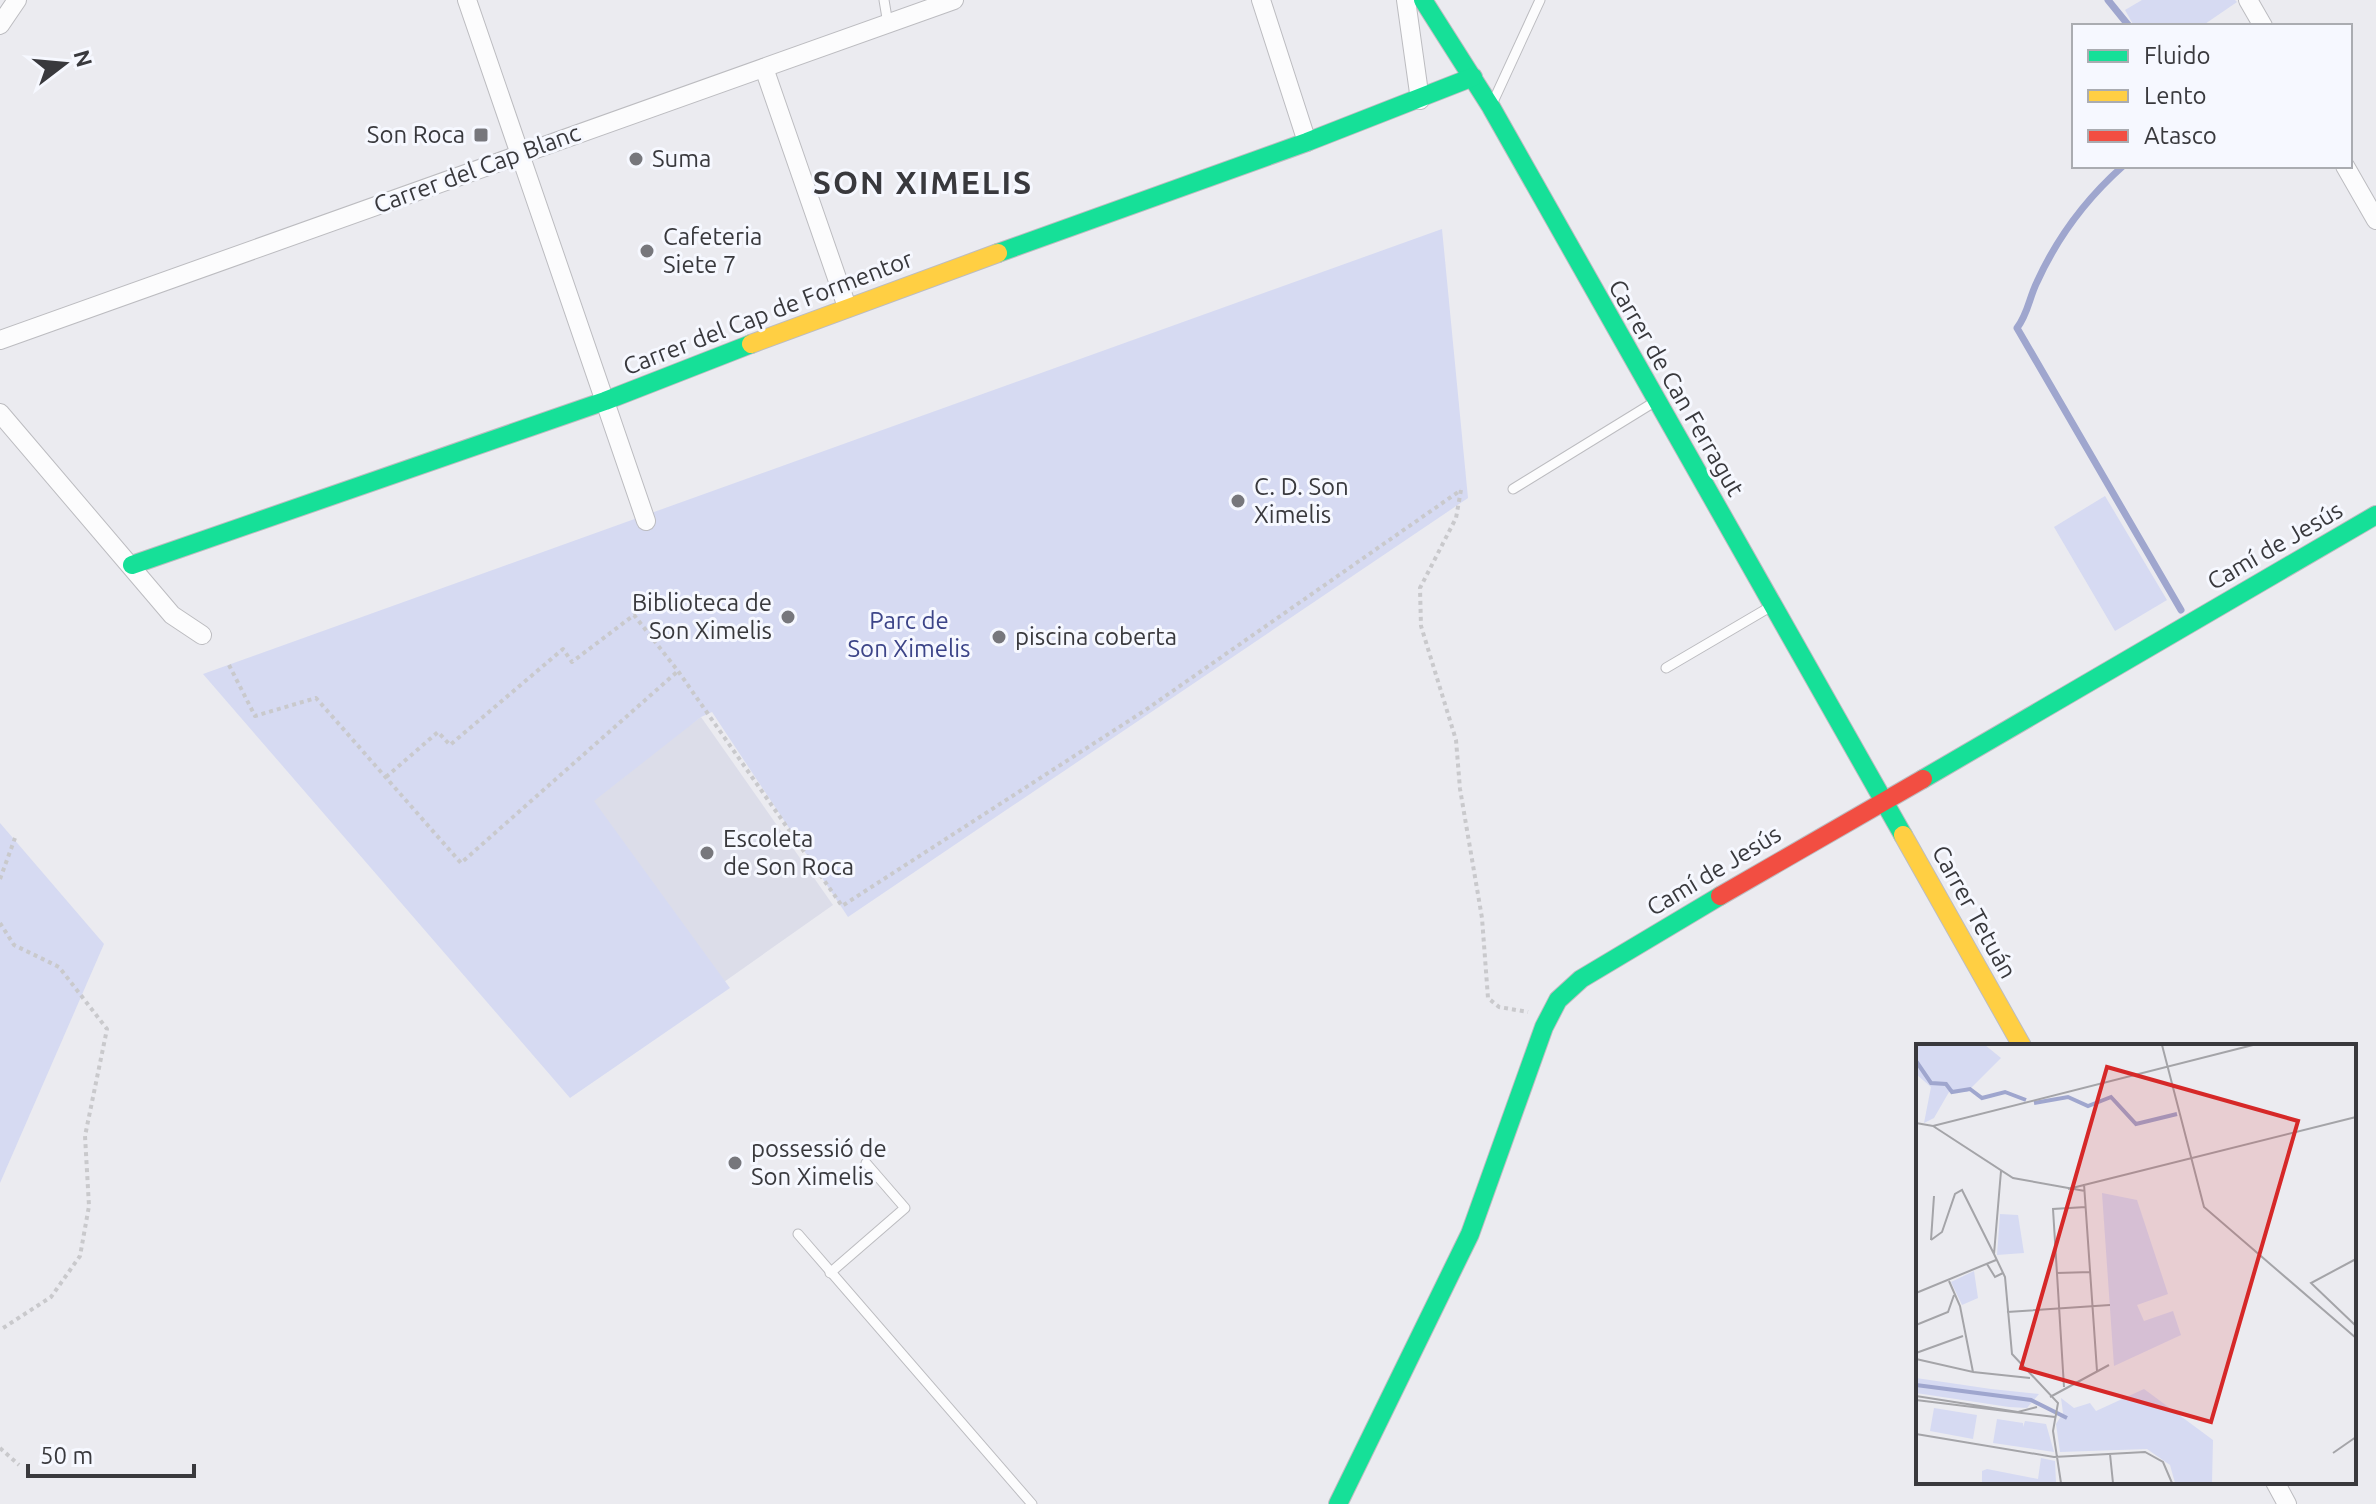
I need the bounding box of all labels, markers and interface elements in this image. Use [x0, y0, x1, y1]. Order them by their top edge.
north arrow [24, 24, 104, 104]
legend [2072, 24, 2352, 168]
text: Fluido [2144, 42, 2211, 69]
text: N [69, 47, 98, 70]
text: Lento [2144, 82, 2207, 109]
street label: Carrer del Cap Blanc [370, 119, 584, 218]
place label: Son Roca [367, 121, 465, 148]
text: Atasco [2144, 122, 2217, 149]
marker: Son Roca [472, 126, 490, 144]
place label: Suma [652, 145, 711, 172]
marker: Suma [627, 150, 645, 168]
district label: SON XIMELIS [813, 164, 1033, 200]
place label: Cafeteria Siete 7 [663, 223, 762, 278]
marker: Cafeteria Siete 7 [638, 242, 656, 260]
street label: Carrer del Cap de Formentor [619, 245, 916, 380]
street label: Carrer de Can Ferragut [1603, 275, 1750, 501]
place label: C. D. Son Ximelis [1254, 473, 1349, 528]
marker: C. D. Son Ximelis [1229, 492, 1247, 510]
street label: Camí de Jesús [2202, 496, 2347, 595]
place label: Biblioteca de Son Ximelis [632, 589, 772, 644]
park label: Parc de Son Ximelis [848, 607, 970, 662]
marker: Biblioteca de Son Ximelis [779, 608, 797, 626]
place label: piscina coberta [1015, 623, 1177, 650]
marker: piscina coberta [990, 628, 1008, 646]
street label: Camí de Jesús [1642, 820, 1786, 921]
place label: Escoleta de Son Roca [723, 825, 854, 880]
street label: Carrer Tetuán [1927, 841, 2022, 983]
marker: Escoleta de Son Roca [698, 844, 716, 862]
inset map [1916, 1044, 2356, 1484]
place label: possessió de Son Ximelis [751, 1135, 887, 1190]
marker: possessió de Son Ximelis [726, 1154, 744, 1172]
scale bar [28, 1428, 194, 1478]
text: 50 m [40, 1442, 93, 1469]

